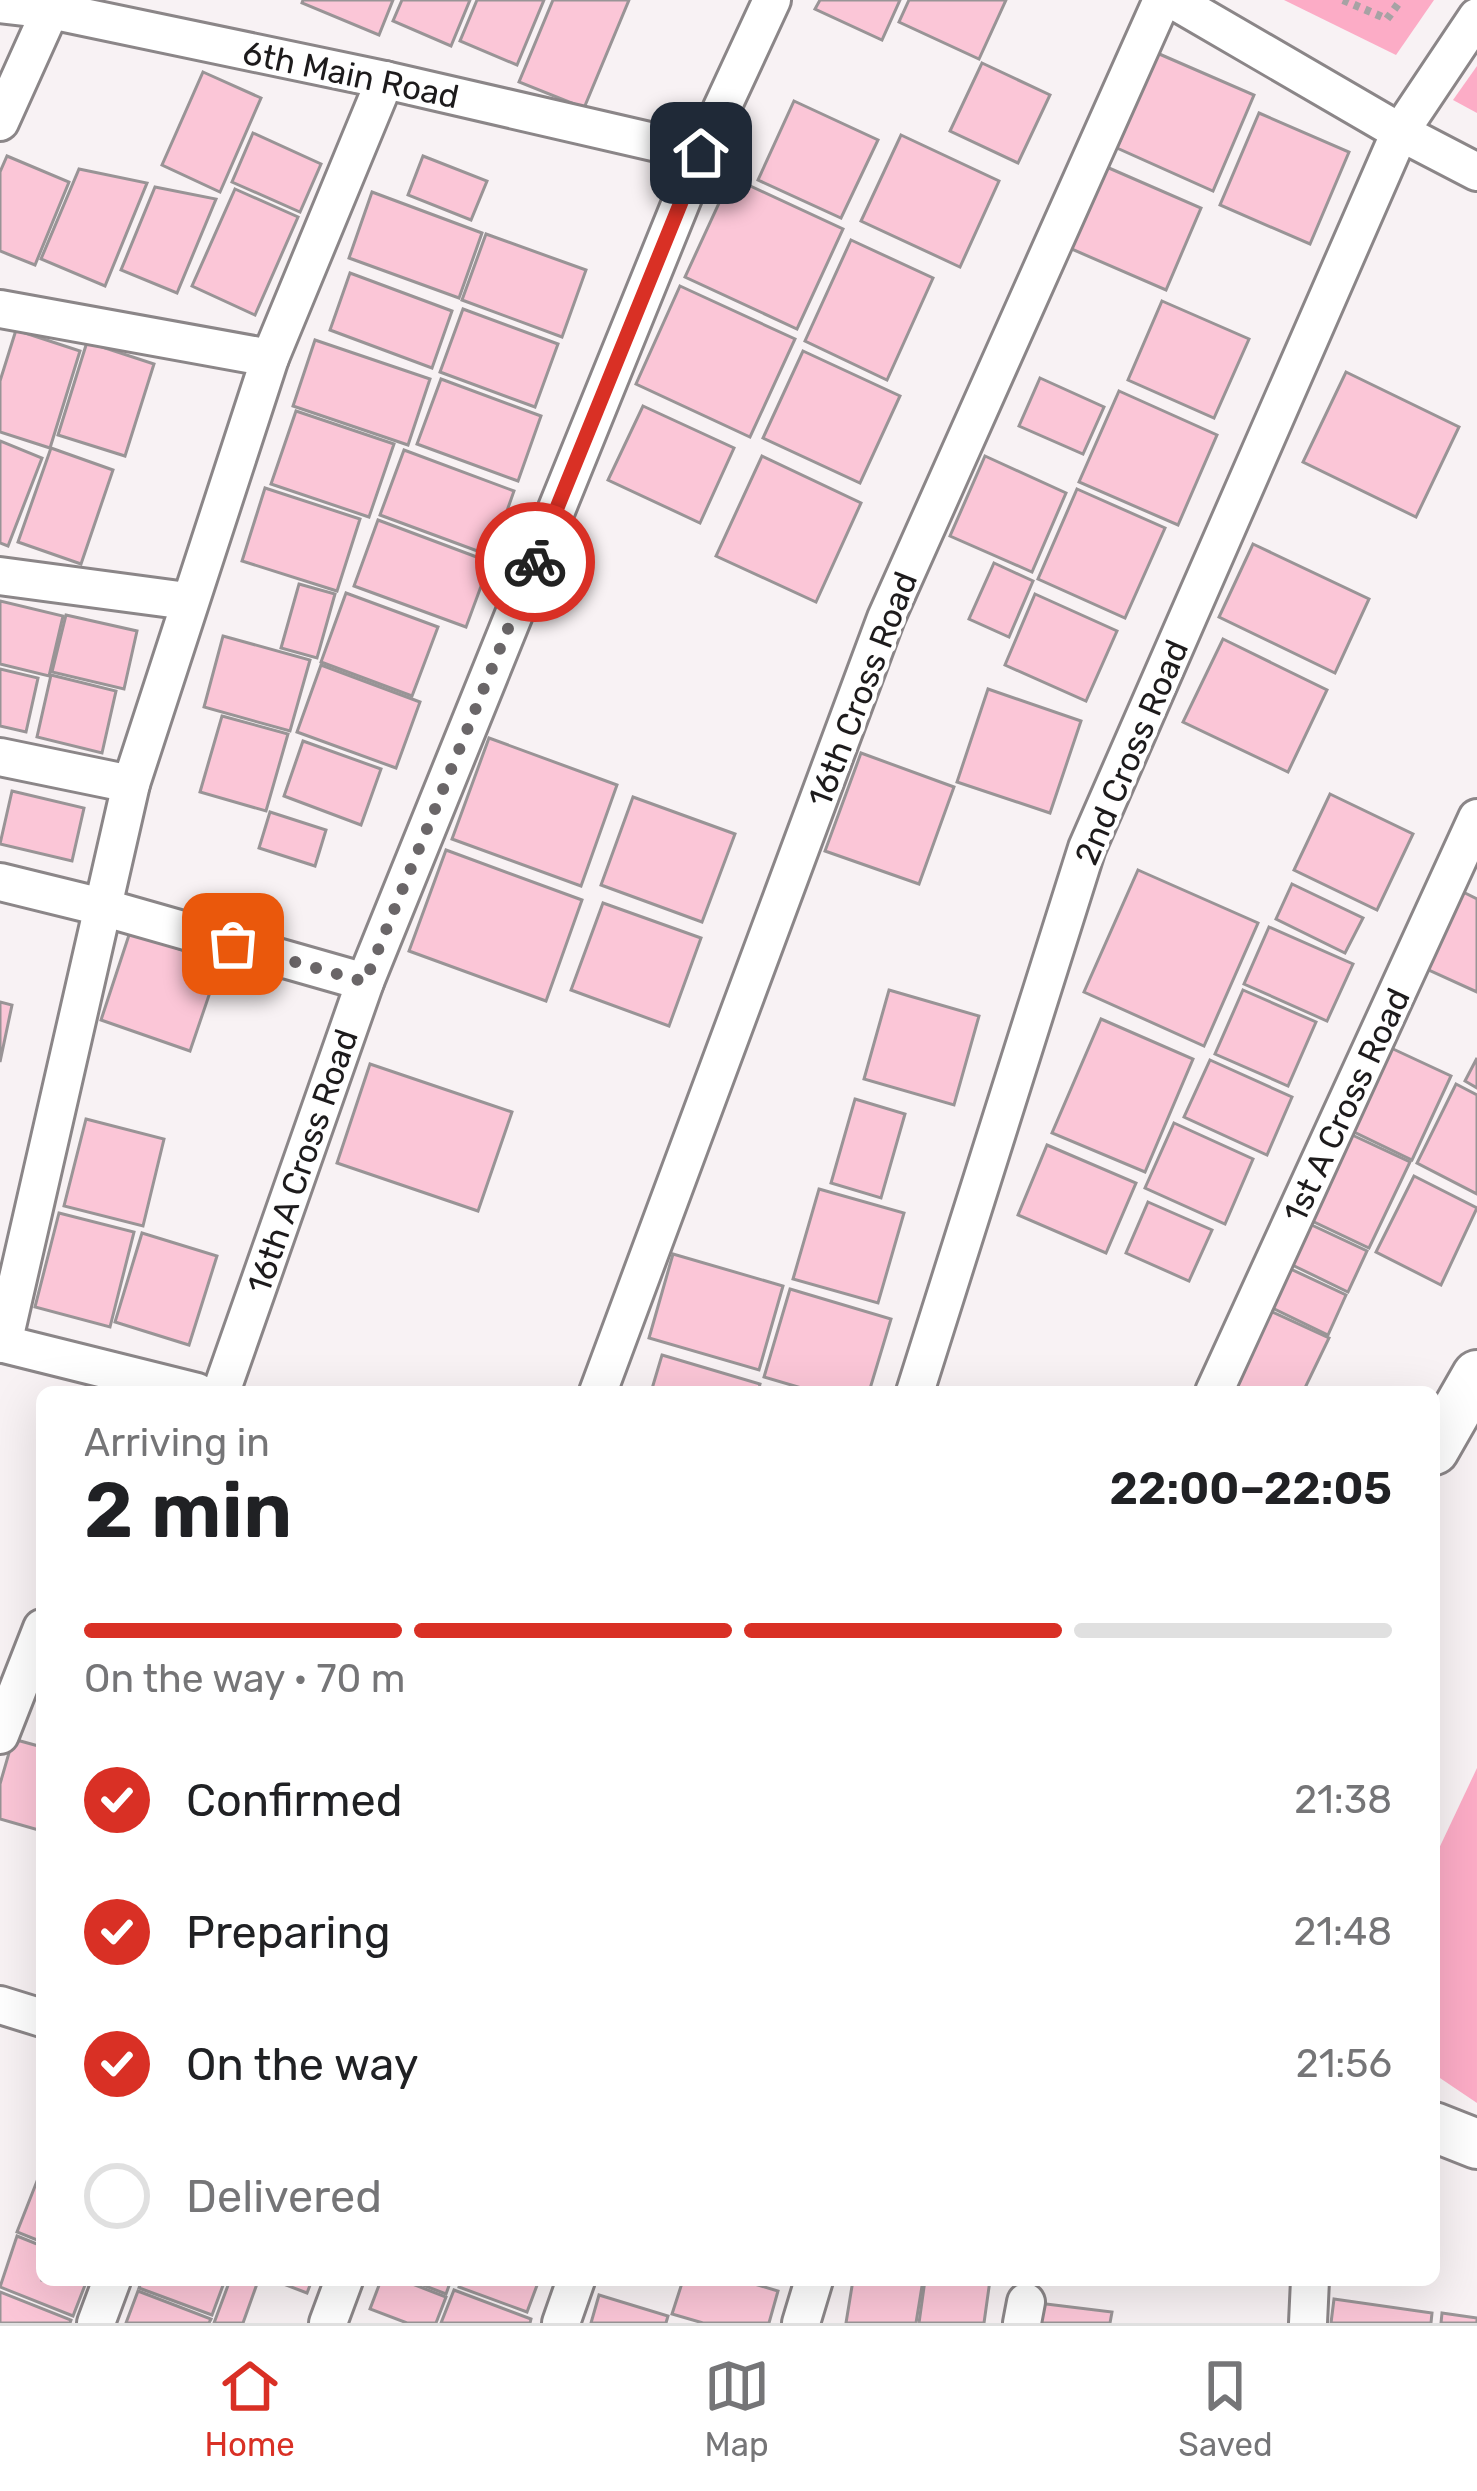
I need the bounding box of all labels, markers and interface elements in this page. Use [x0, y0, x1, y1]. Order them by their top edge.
street label: 6th Main Road [239, 33, 462, 116]
pin [650, 102, 752, 204]
icon: home [668, 120, 734, 186]
courier [475, 502, 595, 622]
icon: bike [502, 529, 568, 595]
street label: 16th Cross Road [800, 566, 925, 812]
street label: 2nd Cross Road [1067, 634, 1196, 870]
pin [182, 893, 284, 995]
icon: bag [200, 911, 266, 977]
street label: 1st A Cross Road [1275, 982, 1418, 1228]
street label: 16th A Cross Road [239, 1024, 366, 1298]
text: Arriving in [84, 1420, 270, 1466]
text: 22:00–22:05 [1110, 1462, 1392, 1515]
text: 2 min [84, 1464, 292, 1557]
text: On the way · 70 m [84, 1656, 406, 1702]
icon: check [84, 1767, 150, 1833]
text: Confirmed [186, 1774, 403, 1827]
text: 21:38 [1294, 1777, 1392, 1823]
icon: check [84, 1899, 150, 1965]
text: Preparing [186, 1906, 391, 1959]
text: 21:48 [1293, 1909, 1392, 1955]
icon: check [84, 2031, 150, 2097]
text: On the way [186, 2038, 419, 2091]
text: 21:56 [1296, 2041, 1392, 2087]
text: Delivered [186, 2170, 382, 2223]
tab: Home [204, 2353, 295, 2464]
tab: Map [704, 2353, 770, 2464]
tab: Saved [1178, 2353, 1273, 2464]

